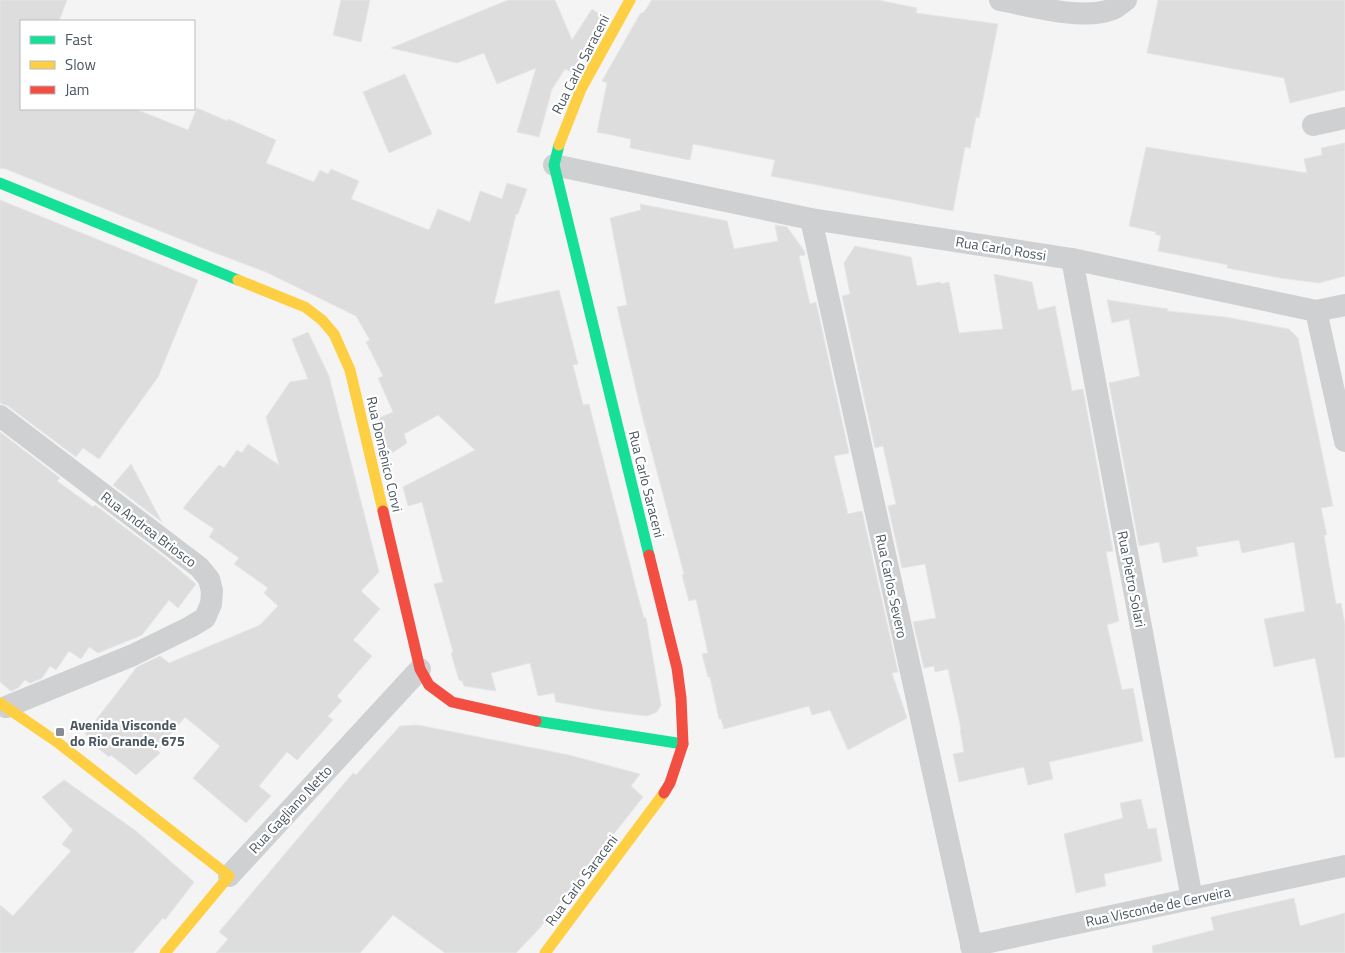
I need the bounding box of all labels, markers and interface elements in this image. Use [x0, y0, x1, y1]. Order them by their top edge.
street label: Rua Carlo Saraceni [546, 10, 614, 118]
legend [20, 20, 195, 110]
text: Fast [65, 28, 93, 51]
text: Slow [65, 53, 96, 76]
text: Jam [65, 78, 89, 101]
street label: Rua Carlo Rossi [954, 230, 1048, 266]
street label: Rua Domênico Corvi [362, 394, 408, 514]
street label: Rua Carlo Saraceni [624, 428, 670, 540]
street label: Rua Andrea Briosco [97, 486, 201, 572]
street label: Rua Pietro Solari [1112, 529, 1152, 629]
street label: Rua Carlos Severo [871, 532, 913, 640]
place label: Avenida Visconde do Rio Grande, 675 [70, 714, 185, 751]
marker: Avenida Visconde do Rio Grande, 675 [54, 726, 66, 738]
street label: Rua Gagliano Netto [243, 760, 337, 858]
street label: Rua Carlo Saraceni [540, 830, 622, 930]
street label: Rua Visconde de Cerveira [1083, 880, 1233, 932]

